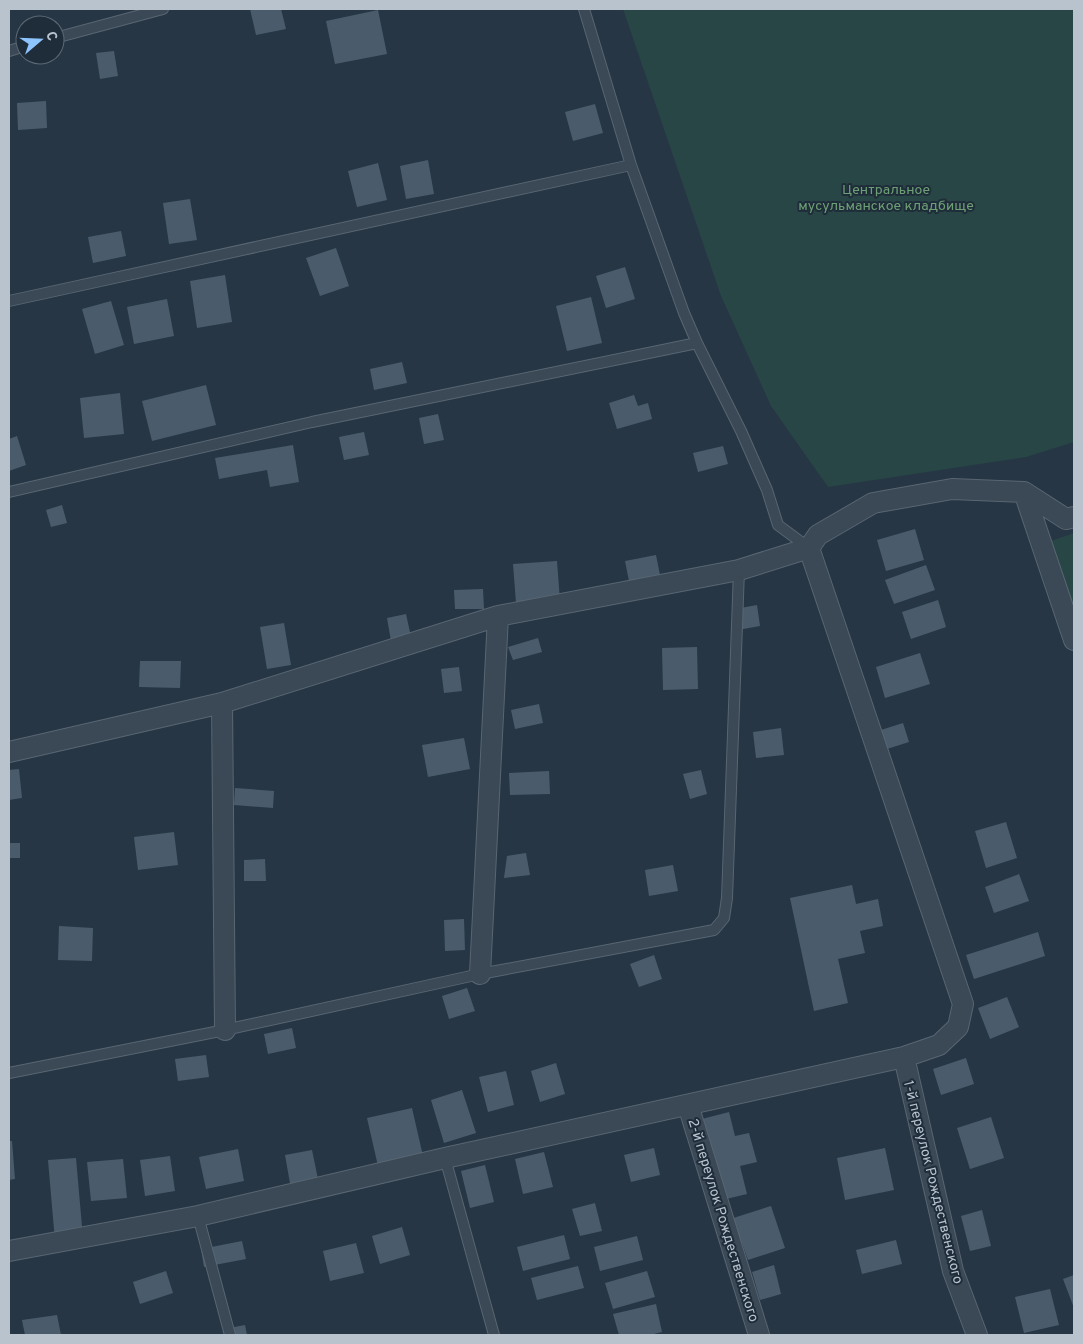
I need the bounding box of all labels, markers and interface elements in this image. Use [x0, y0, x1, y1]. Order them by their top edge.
north arrow [15, 15, 65, 65]
text: С [41, 29, 60, 43]
park label: Центральное мусульманское кладбище [798, 182, 974, 215]
street label: 1-й переулок Рождественского [899, 1079, 966, 1286]
street label: 2-й переулок Рождественского [683, 1117, 762, 1324]

